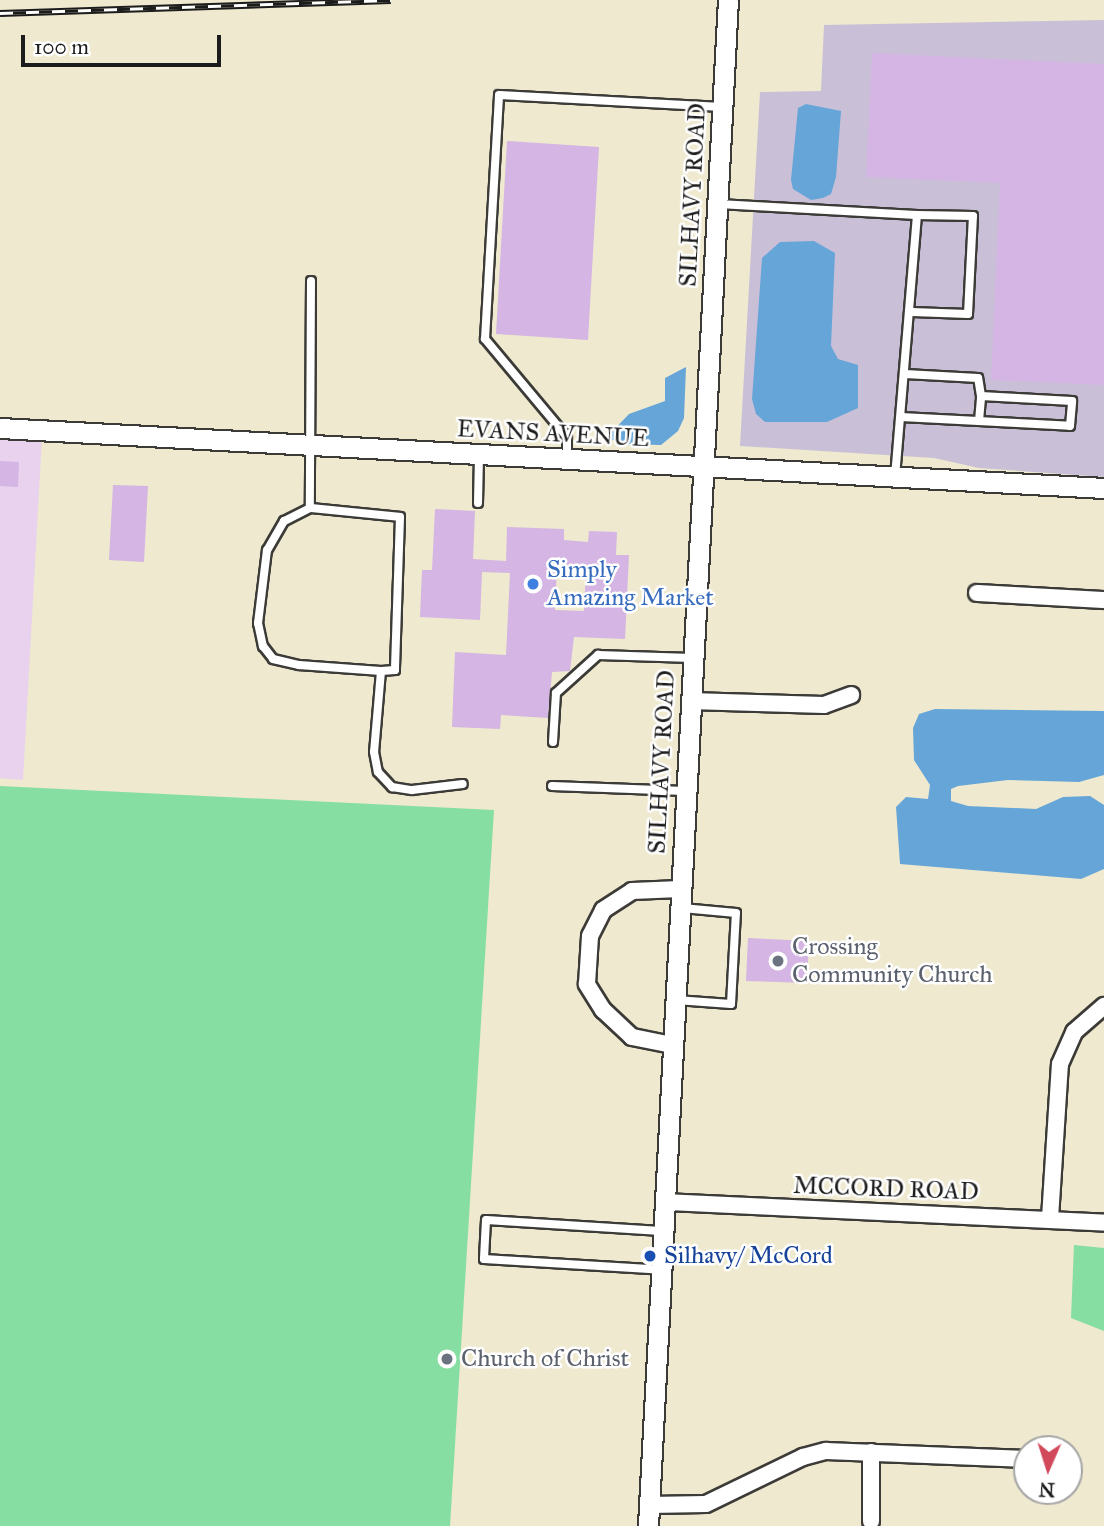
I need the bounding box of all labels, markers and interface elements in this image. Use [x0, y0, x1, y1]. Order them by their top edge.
scale bar [24, 21, 224, 65]
text: 100 m [34, 34, 89, 60]
street label: SILHAVY ROAD [674, 102, 712, 288]
street label: EVANS AVENUE [456, 415, 650, 453]
place label: Simply Amazing Market [547, 556, 714, 612]
marker: Simply Amazing Market [525, 576, 541, 592]
street label: SILHAVY ROAD [643, 669, 681, 855]
place label: Crossing Community Church [792, 933, 993, 989]
marker: Crossing Community Church [770, 953, 786, 969]
street label: MCCORD ROAD [793, 1171, 979, 1207]
place label: Silhavy/ McCord [664, 1242, 833, 1270]
marker: Silhavy/ McCord [642, 1248, 658, 1264]
place label: Church of Christ [461, 1345, 629, 1373]
marker: Church of Christ [439, 1351, 455, 1367]
north arrow [1013, 1435, 1083, 1505]
text: N [1038, 1478, 1056, 1501]

